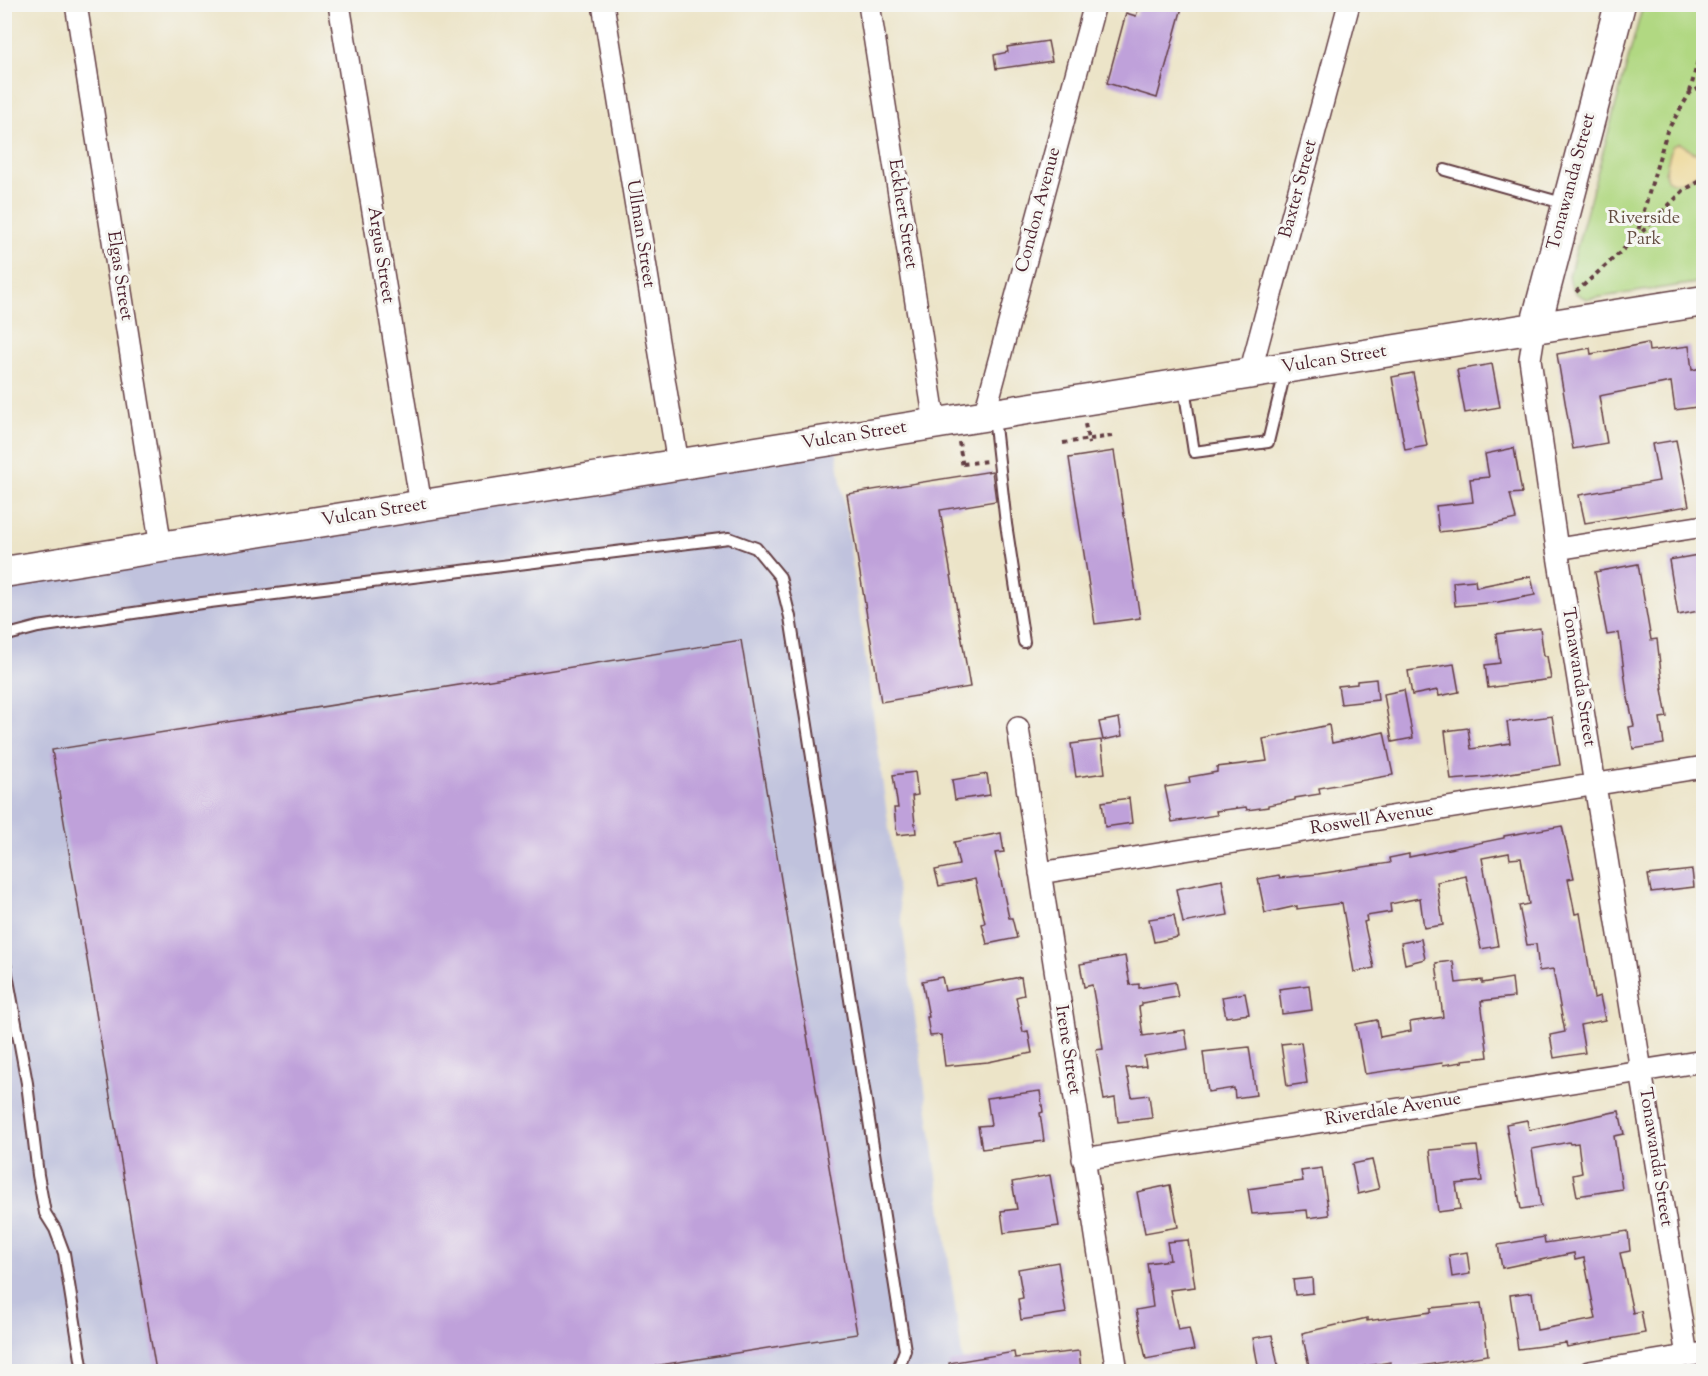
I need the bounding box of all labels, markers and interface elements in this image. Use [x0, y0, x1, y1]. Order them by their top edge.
street label: Tonawanda Street [1541, 111, 1603, 253]
street label: Baxter Street [1273, 137, 1325, 241]
street label: Condon Avenue [1010, 144, 1068, 276]
street label: Eckhert Street [880, 157, 924, 271]
street label: Ullman Street [619, 178, 661, 290]
street label: Argus Street [360, 205, 400, 305]
park label: Riverside Park [1608, 206, 1680, 253]
street label: Elgas Street [99, 229, 139, 323]
street label: Vulcan Street [1280, 339, 1388, 381]
street label: Vulcan Street [800, 415, 908, 457]
street label: Vulcan Street [320, 492, 428, 534]
street label: Tonawanda Street [1554, 606, 1602, 748]
street label: Roswell Avenue [1308, 797, 1436, 843]
street label: Irene Street [1047, 1003, 1087, 1097]
street label: Riverdale Avenue [1323, 1086, 1463, 1134]
street label: Tonawanda Street [1631, 1086, 1679, 1228]

